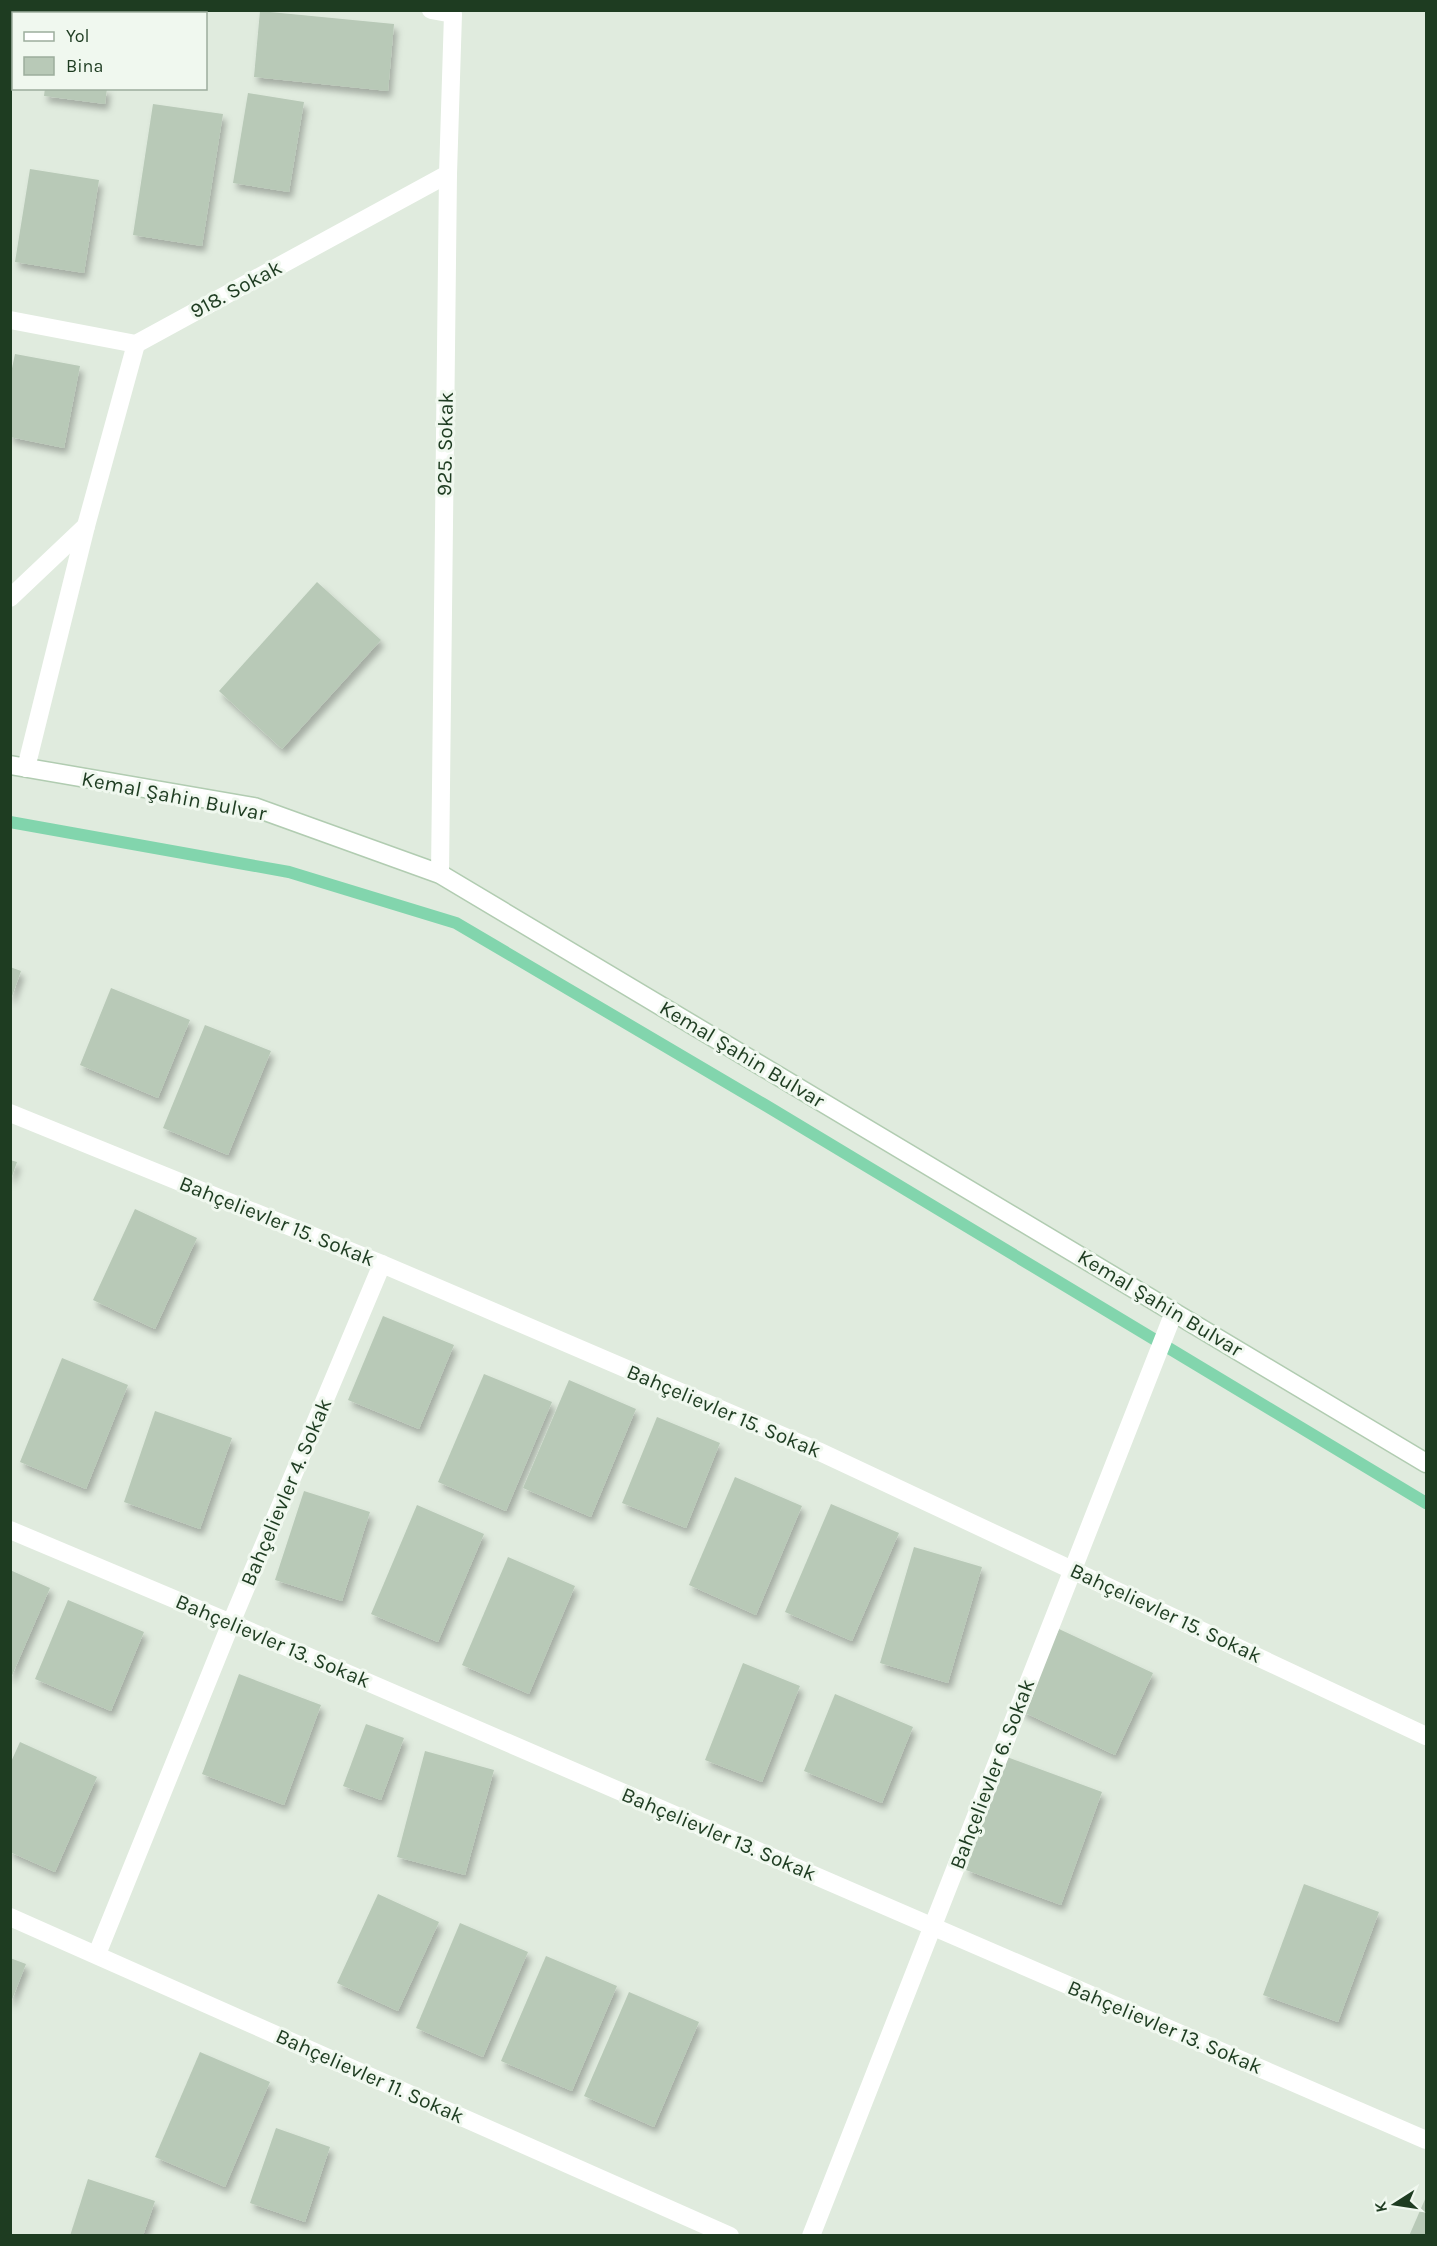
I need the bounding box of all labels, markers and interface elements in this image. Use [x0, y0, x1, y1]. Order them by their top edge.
legend [12, 12, 207, 90]
text: Yol [66, 25, 90, 47]
text: Bina [66, 55, 103, 77]
street label: 918. Sokak [186, 255, 286, 323]
street label: 925. Sokak [432, 391, 458, 496]
street label: Kemal Şahin Bulvar [80, 766, 269, 826]
street label: Kemal Şahin Bulvar [655, 995, 829, 1113]
street label: Bahçelievler 15. Sokak [176, 1171, 378, 1271]
street label: Kemal Şahin Bulvar [1073, 1244, 1247, 1362]
street label: Bahçelievler 15. Sokak [623, 1359, 825, 1463]
street label: Bahçelievler 4. Sokak [236, 1394, 336, 1589]
street label: Bahçelievler 15. Sokak [1066, 1558, 1266, 1668]
street label: Bahçelievler 13. Sokak [172, 1589, 374, 1693]
street label: Bahçelievler 6. Sokak [945, 1675, 1039, 1872]
street label: Bahçelievler 13. Sokak [618, 1782, 820, 1886]
street label: Bahçelievler 13. Sokak [1064, 1975, 1266, 2079]
street label: Bahçelievler 11. Sokak [272, 2024, 468, 2128]
north arrow [1365, 2174, 1425, 2234]
text: K [1370, 2199, 1391, 2214]

